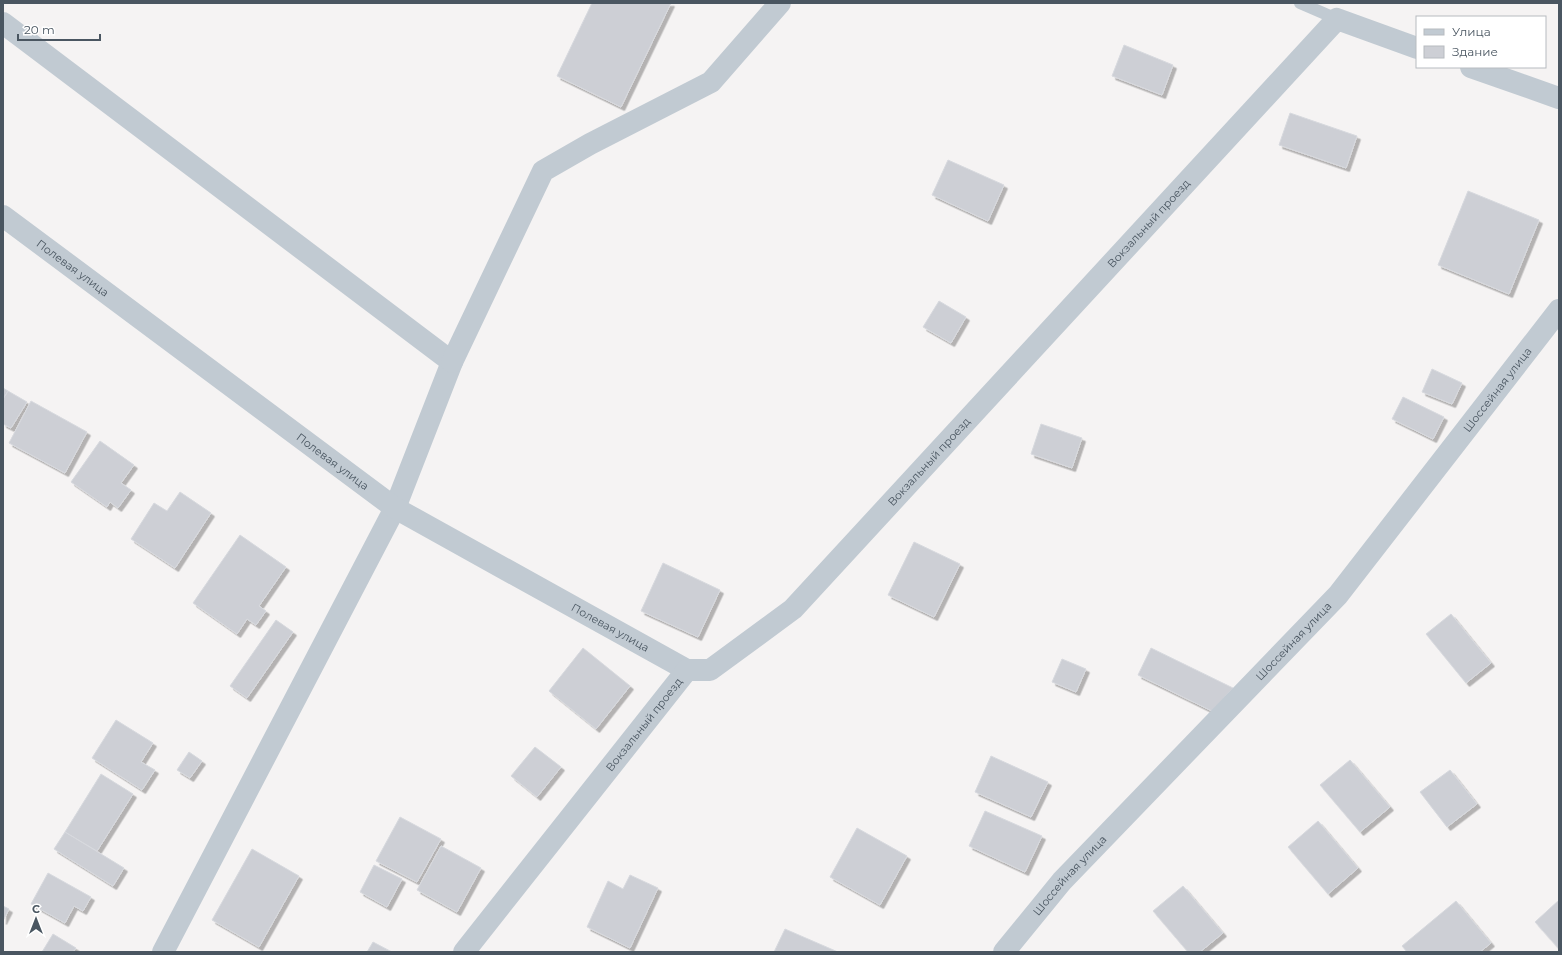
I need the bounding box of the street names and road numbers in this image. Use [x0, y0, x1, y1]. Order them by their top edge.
street label: Вокзальный проезд [1104, 176, 1193, 271]
street label: Полевая улица [34, 236, 112, 300]
street label: Шоссейная улица [1460, 344, 1534, 435]
street label: Вокзальный проезд [885, 414, 973, 509]
street label: Полевая улица [294, 430, 372, 493]
street label: Шоссейная улица [1253, 599, 1334, 683]
street label: Полевая улица [569, 600, 652, 655]
street label: Вокзальный проезд [603, 675, 685, 774]
street label: Шоссейная улица [1030, 832, 1109, 918]

